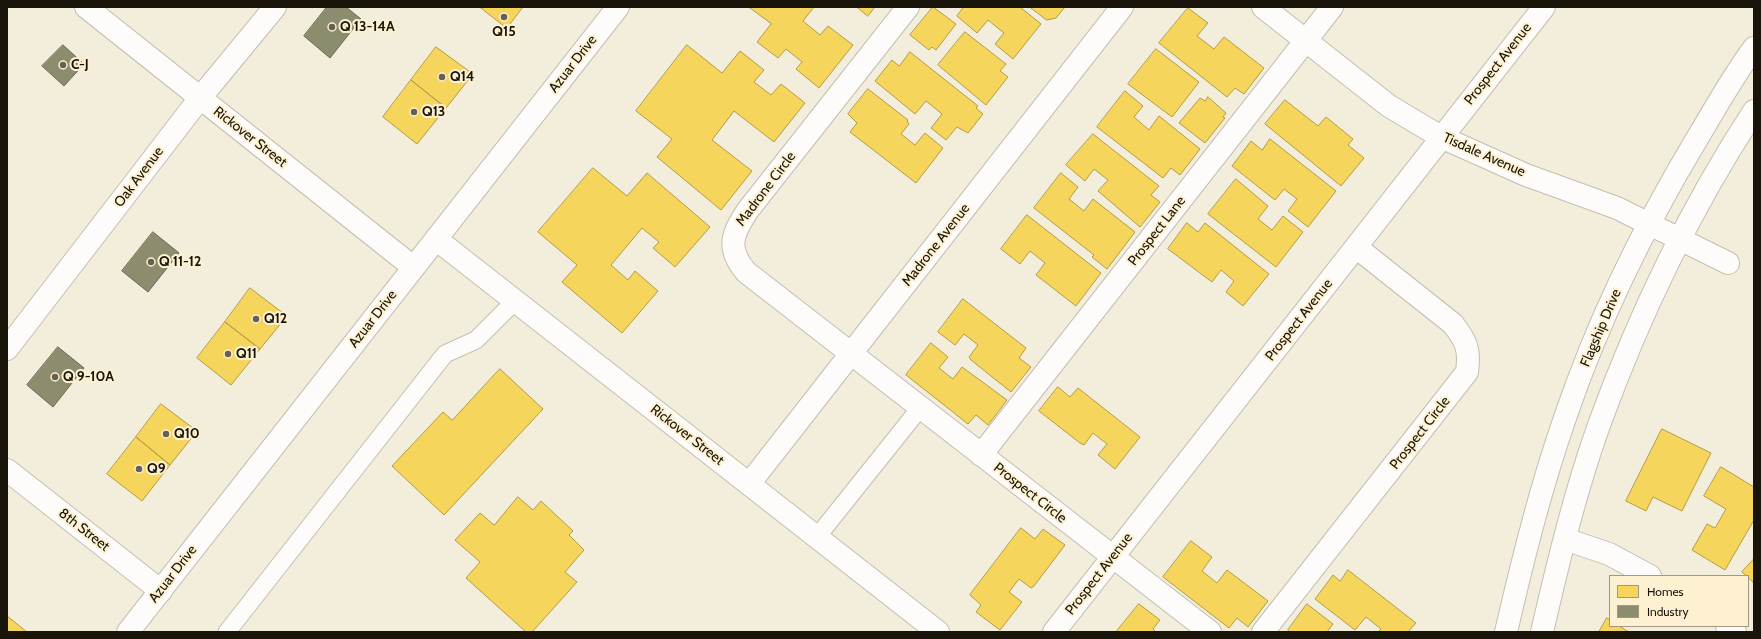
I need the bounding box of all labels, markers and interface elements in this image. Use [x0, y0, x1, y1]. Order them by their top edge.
marker: Q15 [499, 12, 509, 22]
place label: Q 13-14A [340, 19, 395, 35]
street label: Prospect Avenue [1461, 20, 1535, 108]
marker: Q 13-14A [327, 22, 337, 32]
place label: Q15 [492, 24, 516, 40]
street label: Azuar Drive [545, 32, 601, 96]
place label: C-J [71, 57, 89, 73]
marker: C-J [58, 60, 68, 70]
place label: Q14 [450, 69, 474, 85]
marker: Q14 [437, 72, 447, 82]
street label: Rickover Street [210, 103, 290, 171]
place label: Q13 [422, 104, 445, 120]
marker: Q13 [409, 107, 419, 117]
street label: Tisdale Avenue [1440, 129, 1528, 181]
street label: Oak Avenue [111, 144, 167, 210]
street label: Madrone Circle [733, 148, 799, 230]
street label: Prospect Lane [1125, 193, 1189, 269]
street label: Madrone Avenue [899, 200, 973, 290]
place label: Q 11-12 [159, 254, 201, 270]
marker: Q 11-12 [146, 257, 156, 267]
street label: Prospect Avenue [1262, 276, 1336, 364]
street label: Azuar Drive [345, 287, 401, 351]
street label: Flagship Drive [1577, 287, 1625, 369]
place label: Q12 [264, 311, 287, 327]
marker: Q12 [251, 314, 261, 324]
place label: Q11 [236, 346, 257, 362]
marker: Q11 [223, 349, 233, 359]
place label: Q 9-10A [63, 369, 114, 385]
marker: Q 9-10A [50, 372, 60, 382]
street label: Prospect Circle [1386, 393, 1454, 473]
street label: Rickover Street [647, 401, 727, 469]
place label: Q10 [174, 426, 200, 442]
marker: Q10 [161, 429, 171, 439]
street label: Prospect Circle [990, 459, 1070, 527]
place label: Q9 [147, 461, 166, 477]
marker: Q9 [134, 464, 144, 474]
street label: 8th Street [55, 505, 113, 555]
street label: Prospect Avenue [1062, 530, 1136, 618]
street label: Azuar Drive [145, 542, 201, 606]
legend [1609, 575, 1749, 627]
text: Homes [1647, 584, 1684, 599]
text: Industry [1647, 604, 1688, 619]

